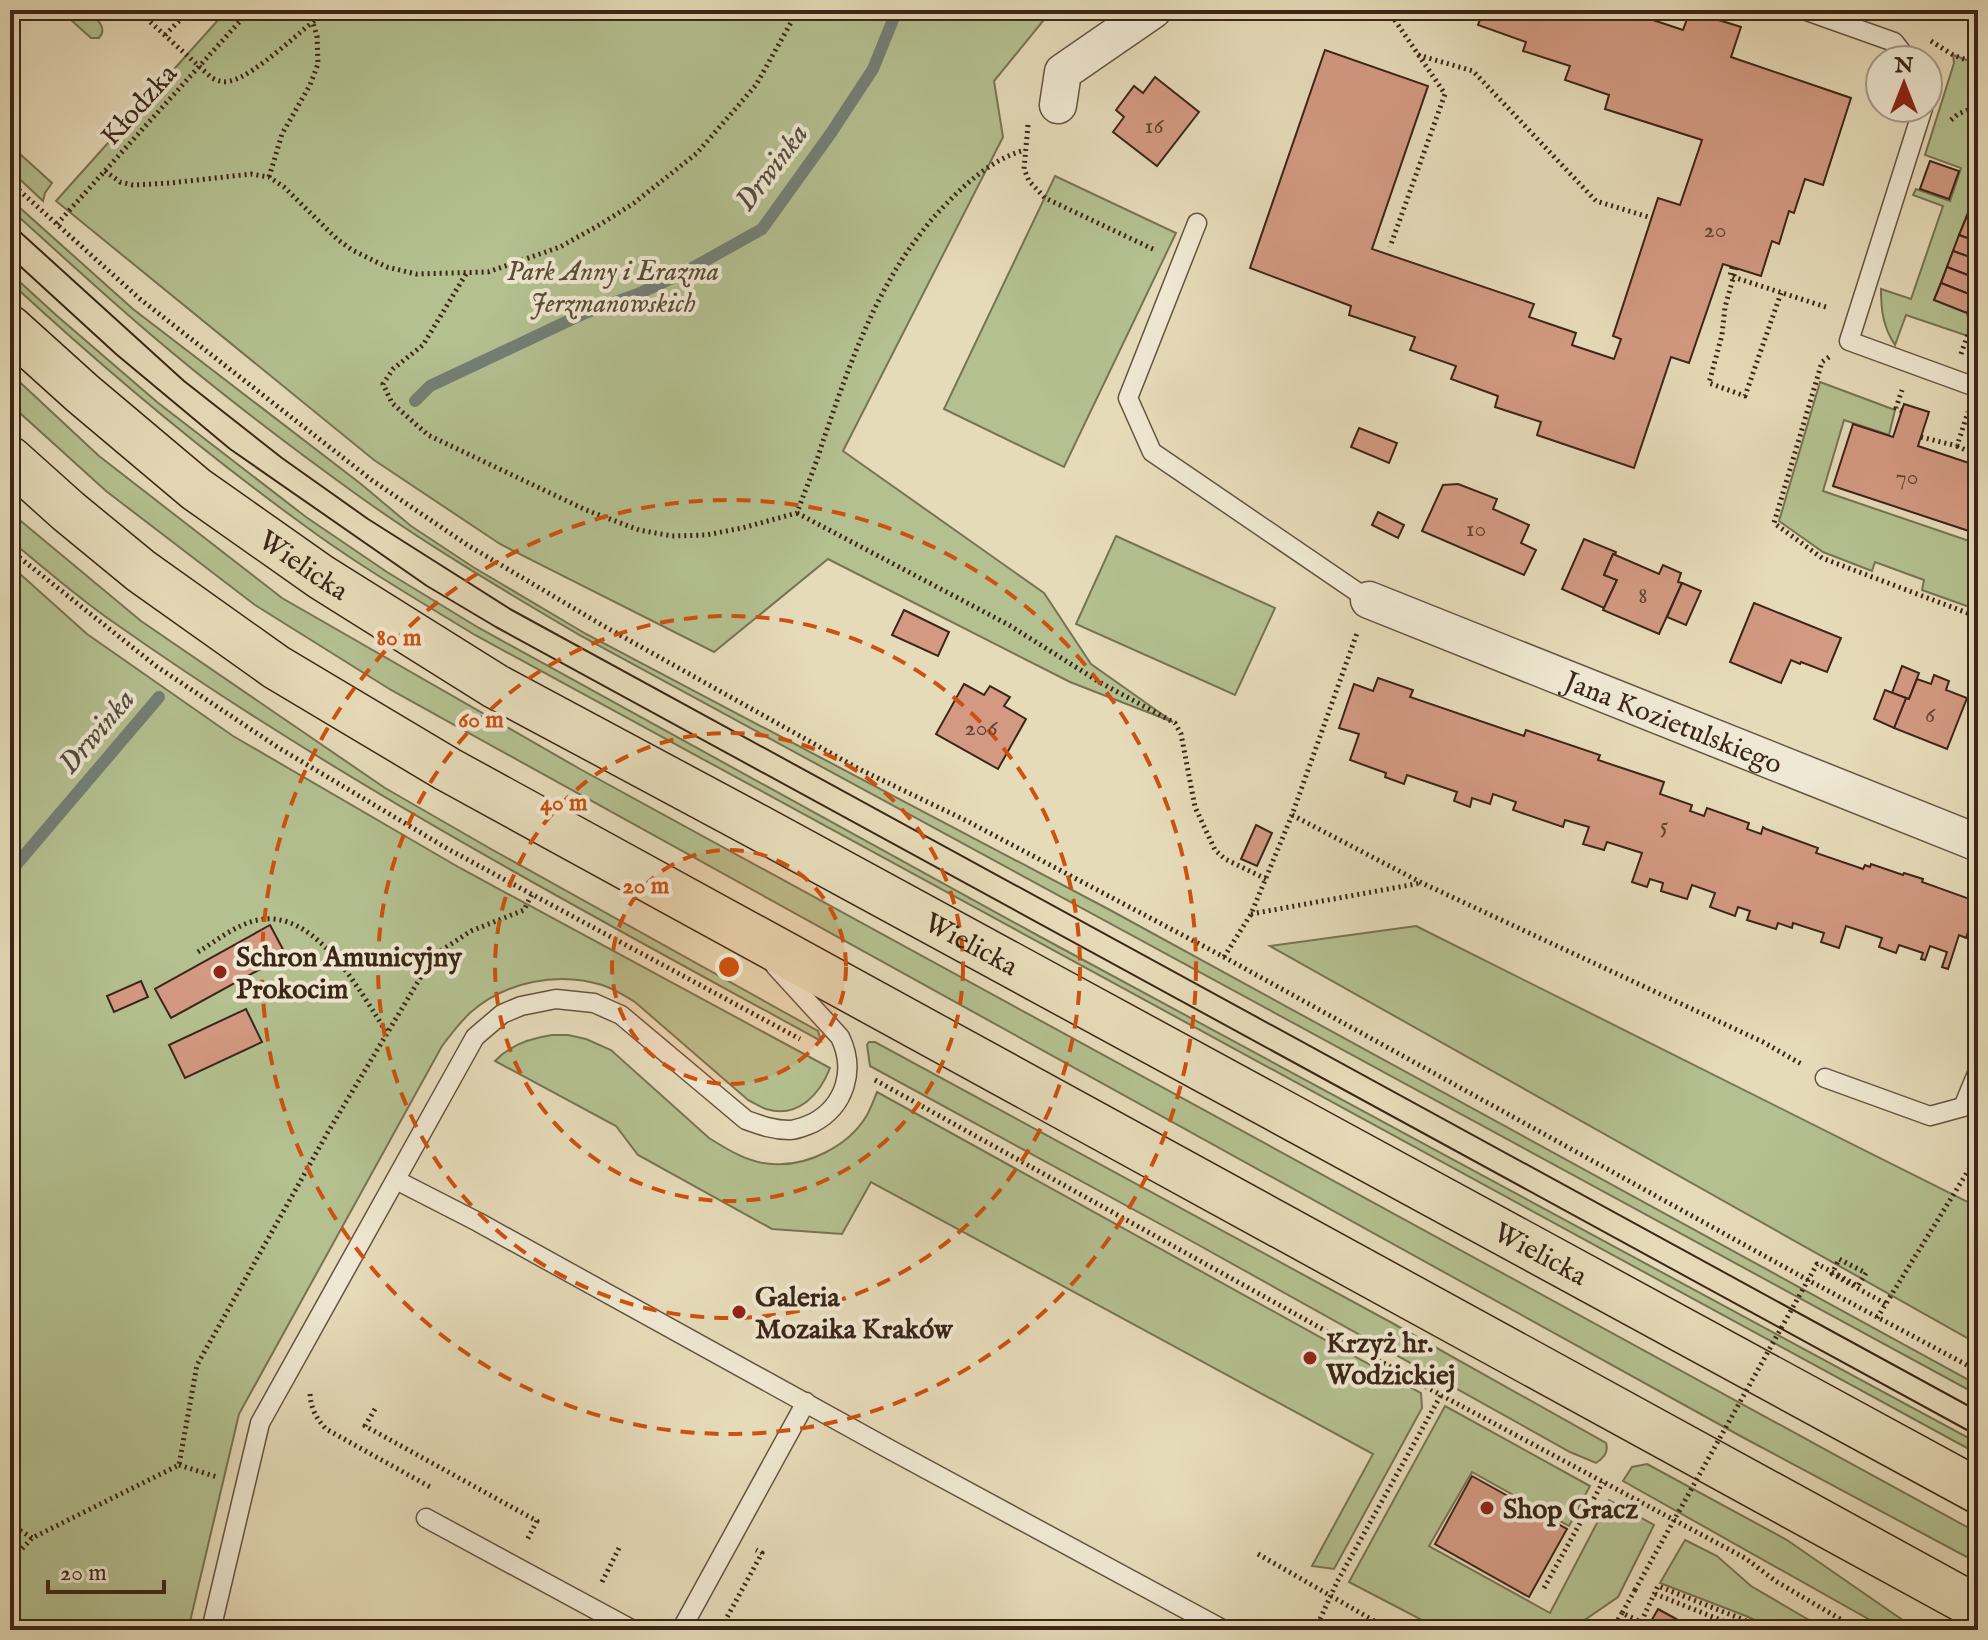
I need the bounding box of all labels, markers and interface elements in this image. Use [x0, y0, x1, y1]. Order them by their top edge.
north arrow [1864, 44, 1944, 124]
text: N [1893, 52, 1914, 80]
street label: Kłodzka [94, 57, 186, 154]
house number: 16 [1144, 111, 1164, 142]
water label: Drwinka [727, 117, 818, 219]
house number: 20 [1703, 215, 1727, 246]
park label: Park Anny i Erazma Jerzmanowskich [507, 255, 719, 322]
house number: 70 [1895, 462, 1919, 493]
house number: 10 [1466, 514, 1486, 545]
street label: Wielicka [251, 524, 355, 610]
house number: 8 [1638, 581, 1648, 612]
text: 80 m [377, 623, 422, 654]
street label: Jana Kozietulskiego [1556, 664, 1787, 783]
water label: Drwinka [51, 682, 144, 783]
house number: 6 [1925, 700, 1936, 731]
text: 60 m [458, 705, 504, 736]
house number: 206 [964, 713, 998, 744]
text: 40 m [540, 788, 588, 819]
house number: 5 [1660, 811, 1669, 842]
text: 20 m [623, 871, 670, 902]
street label: Wielicka [918, 906, 1024, 985]
place label: Schron Amunicyjny Prokocim [236, 941, 463, 1008]
centre of rings [715, 953, 743, 981]
marker: Schron Amunicyjny Prokocim [211, 963, 229, 981]
street label: Wielicka [1487, 1216, 1593, 1295]
place label: Galeria Mozaika Kraków [755, 1281, 954, 1348]
marker: Galeria Mozaika Kraków [730, 1303, 748, 1321]
place label: Krzyż hr. Wodzickiej [1325, 1327, 1455, 1394]
marker: Krzyż hr. Wodzickiej [1301, 1349, 1319, 1367]
place label: Shop Gracz [1503, 1493, 1638, 1528]
marker: Shop Gracz [1478, 1499, 1496, 1517]
scale bar [48, 1544, 164, 1594]
text: 20 m [60, 1558, 107, 1589]

